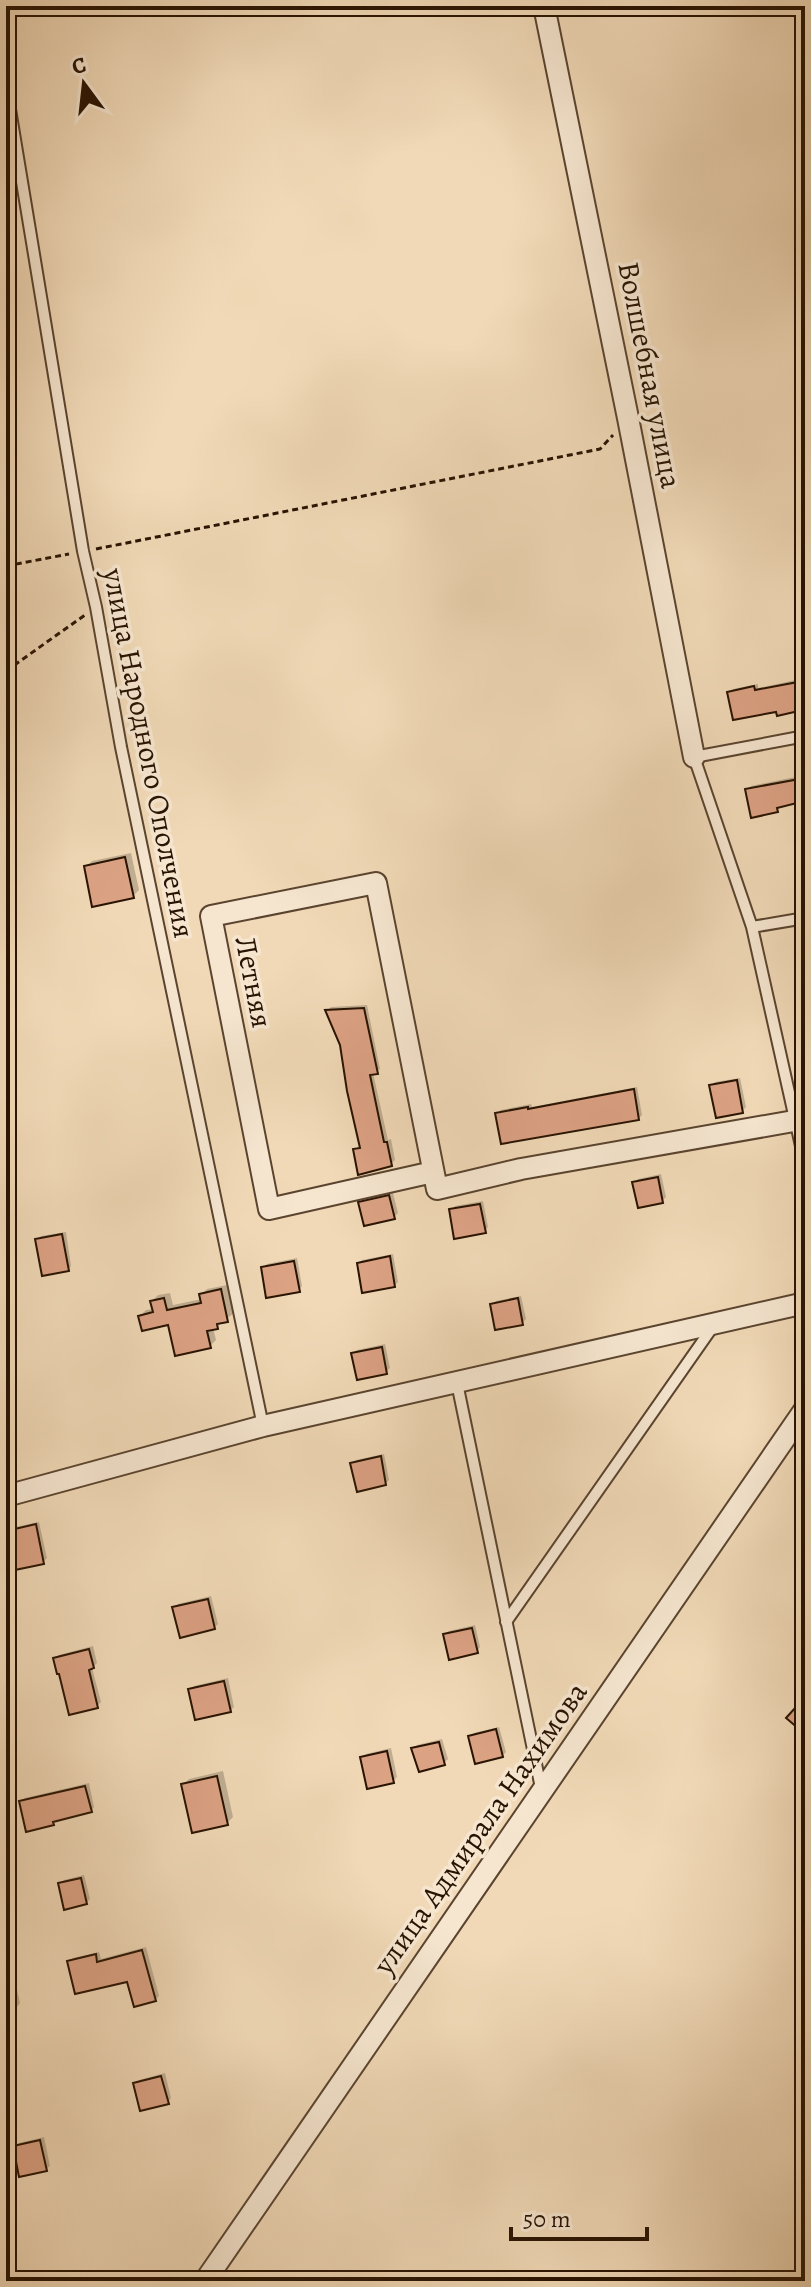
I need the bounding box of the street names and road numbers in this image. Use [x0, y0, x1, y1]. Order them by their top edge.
street label: Волшебная улица [608, 258, 692, 492]
street label: улица Народного Ополчения [93, 564, 204, 941]
street label: Летняя [226, 933, 282, 1031]
street label: улица Адмирала Нахимова [363, 1674, 596, 1983]

